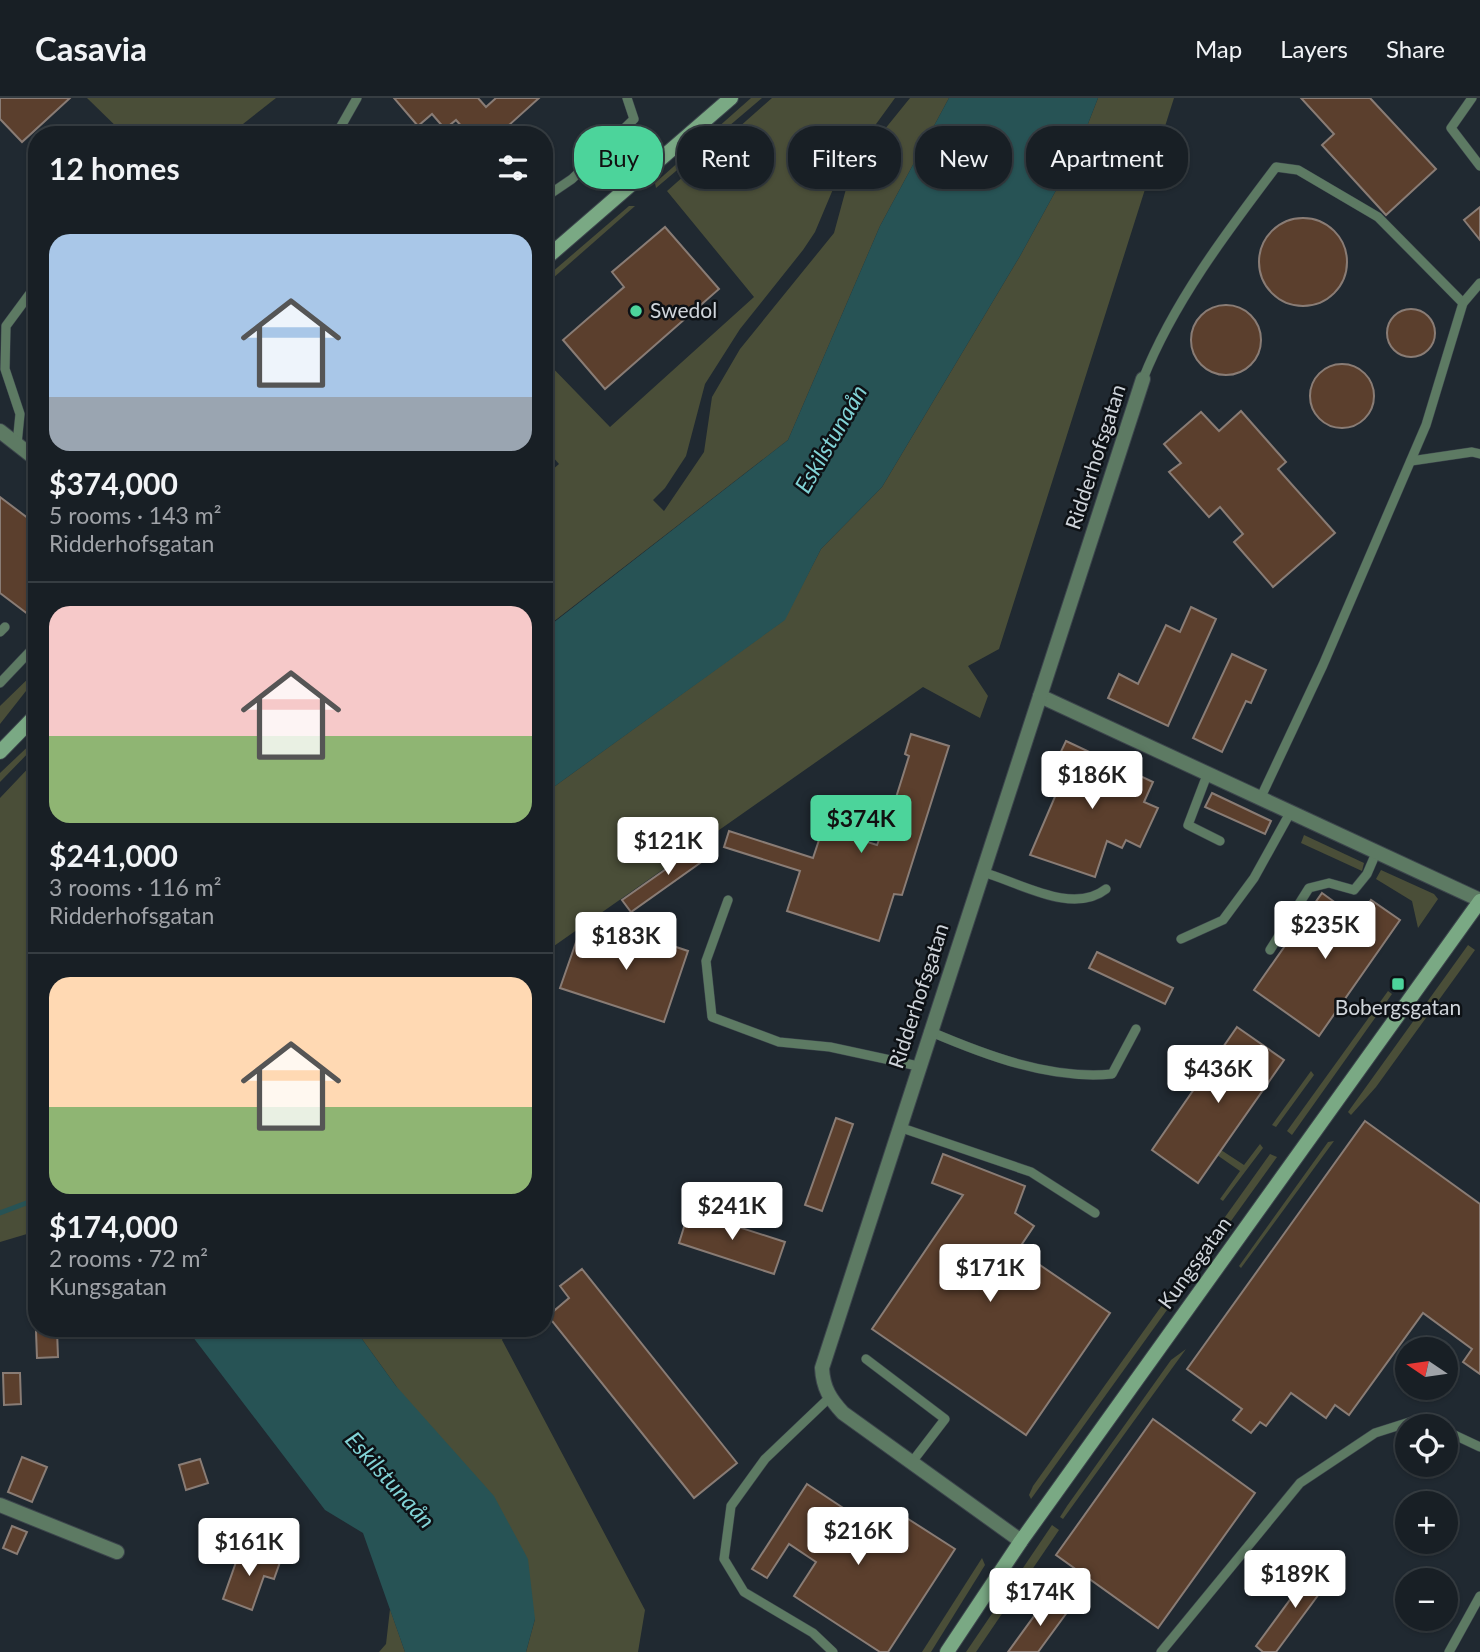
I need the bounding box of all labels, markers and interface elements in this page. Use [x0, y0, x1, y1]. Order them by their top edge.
text: Casavia [35, 28, 147, 68]
text: Map [1195, 34, 1242, 63]
text: Layers [1280, 34, 1348, 63]
text: Share [1386, 34, 1445, 63]
chip: Buy [574, 126, 663, 189]
chip: Rent [677, 126, 774, 189]
chip: Filters [788, 126, 901, 189]
chip: New [915, 126, 1012, 189]
chip: Apartment [1026, 126, 1188, 189]
icon: filters [494, 149, 532, 187]
text: 12 homes [49, 150, 180, 186]
icon: home [228, 280, 354, 406]
place label: Swedol [650, 297, 717, 322]
marker: Swedol [628, 303, 644, 319]
water label: Eskilstunaån [788, 379, 872, 498]
street label: Ridderhofsgatan [1059, 381, 1130, 532]
text: $374,000 [49, 465, 178, 501]
text: 5 rooms · 143 m² [49, 501, 221, 529]
text: Ridderhofsgatan [49, 529, 214, 557]
icon: home [228, 652, 354, 778]
pin: $186K [1043, 752, 1141, 811]
text: $186K [1057, 760, 1127, 788]
pin: $374K [812, 796, 910, 855]
text: $374K [826, 804, 896, 832]
pin: $121K [619, 818, 717, 877]
text: $121K [633, 826, 703, 854]
text: $241,000 [49, 837, 178, 873]
text: 3 rooms · 116 m² [49, 873, 221, 901]
text: Ridderhofsgatan [49, 901, 214, 929]
pin: $235K [1276, 902, 1374, 961]
text: $235K [1290, 910, 1360, 938]
pin: $183K [577, 912, 675, 972]
street label: Ridderhofsgatan [882, 920, 953, 1071]
text: $183K [591, 921, 661, 949]
marker: Bobergsgatan [1390, 976, 1406, 992]
place label: Bobergsgatan [1335, 994, 1461, 1019]
icon: home [228, 1023, 354, 1149]
pin: $436K [1169, 1046, 1267, 1105]
text: $436K [1183, 1054, 1253, 1082]
pin: $241K [683, 1182, 781, 1242]
text: $241K [697, 1191, 767, 1219]
text: $174,000 [49, 1208, 178, 1244]
street label: Kungsgatan [1152, 1211, 1236, 1313]
text: 2 rooms · 72 m² [49, 1244, 208, 1272]
pin: $171K [941, 1244, 1039, 1304]
text: $171K [955, 1253, 1025, 1281]
text: Kungsgatan [49, 1272, 167, 1300]
north arrow [1395, 1337, 1458, 1400]
map controls [1395, 1337, 1458, 1631]
button: locate [1395, 1414, 1458, 1477]
water label: Eskilstunaån [340, 1425, 441, 1533]
button: + [1395, 1491, 1458, 1554]
pin: $216K [809, 1508, 907, 1567]
text: $216K [823, 1516, 893, 1544]
pin: $161K [200, 1518, 298, 1578]
text: $161K [214, 1527, 284, 1555]
pin: $189K [1246, 1550, 1344, 1610]
text: $189K [1260, 1559, 1330, 1587]
pin: $174K [991, 1568, 1089, 1628]
button: − [1395, 1568, 1458, 1631]
text: $174K [1005, 1577, 1075, 1605]

